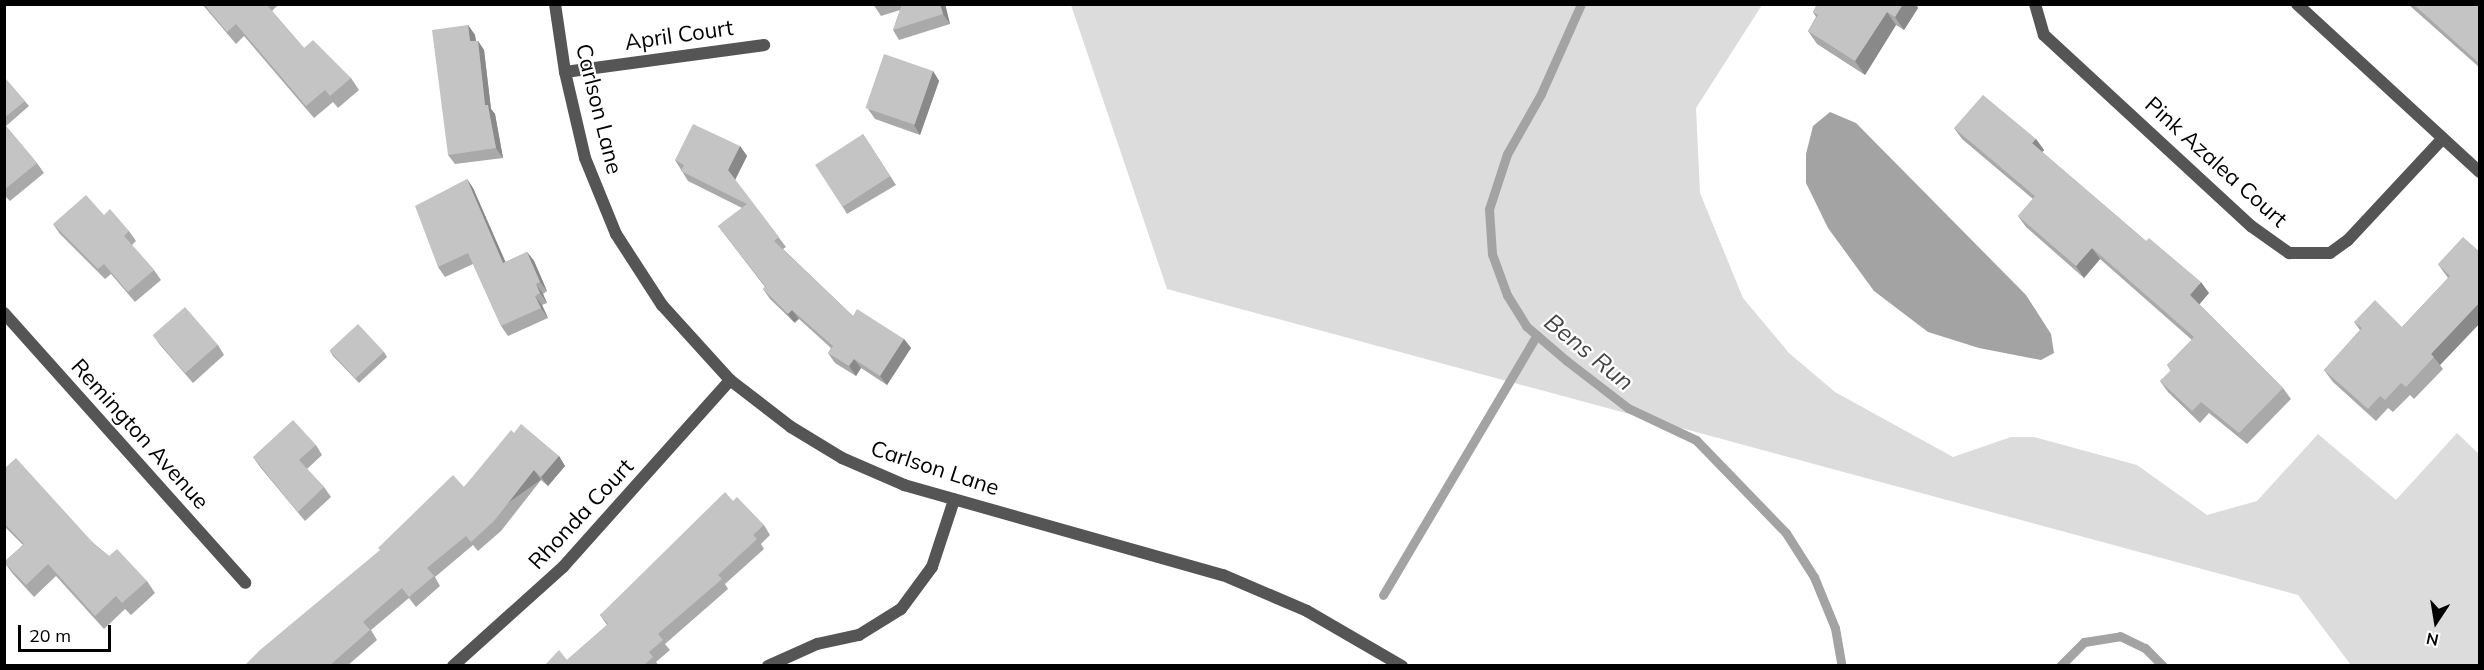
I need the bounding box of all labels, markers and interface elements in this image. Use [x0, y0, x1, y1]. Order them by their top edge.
street label: April Court [623, 14, 735, 56]
street label: Carlson Lane [570, 41, 628, 177]
street label: Pink Azalea Court [2139, 91, 2293, 233]
water label: Bens Run [1539, 307, 1639, 397]
street label: Remington Avenue [66, 353, 214, 515]
street label: Carlson Lane [868, 435, 1002, 501]
street label: Rhonda Court [523, 453, 639, 575]
north arrow [2406, 592, 2466, 652]
scale bar [21, 613, 114, 651]
text: 20 m [29, 624, 71, 647]
text: N [2424, 629, 2440, 651]

